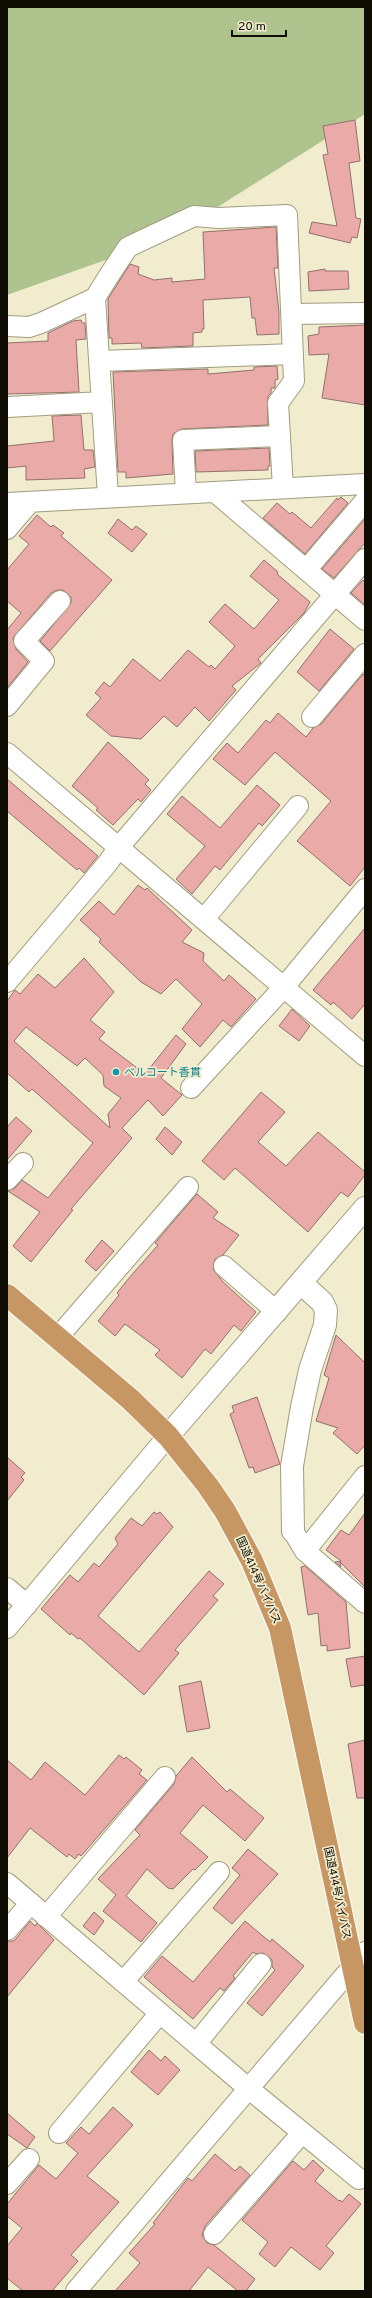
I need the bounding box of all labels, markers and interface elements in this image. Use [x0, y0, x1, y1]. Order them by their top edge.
scale bar [232, 12, 286, 38]
text: 20 m [238, 19, 266, 35]
place label: ベルコート香貫 [124, 1066, 201, 1080]
marker: ベルコート香貫 [111, 1067, 121, 1077]
street label: 国道414号バイパス [233, 1534, 284, 1626]
street label: 国道414号バイパス [320, 1846, 354, 1941]

